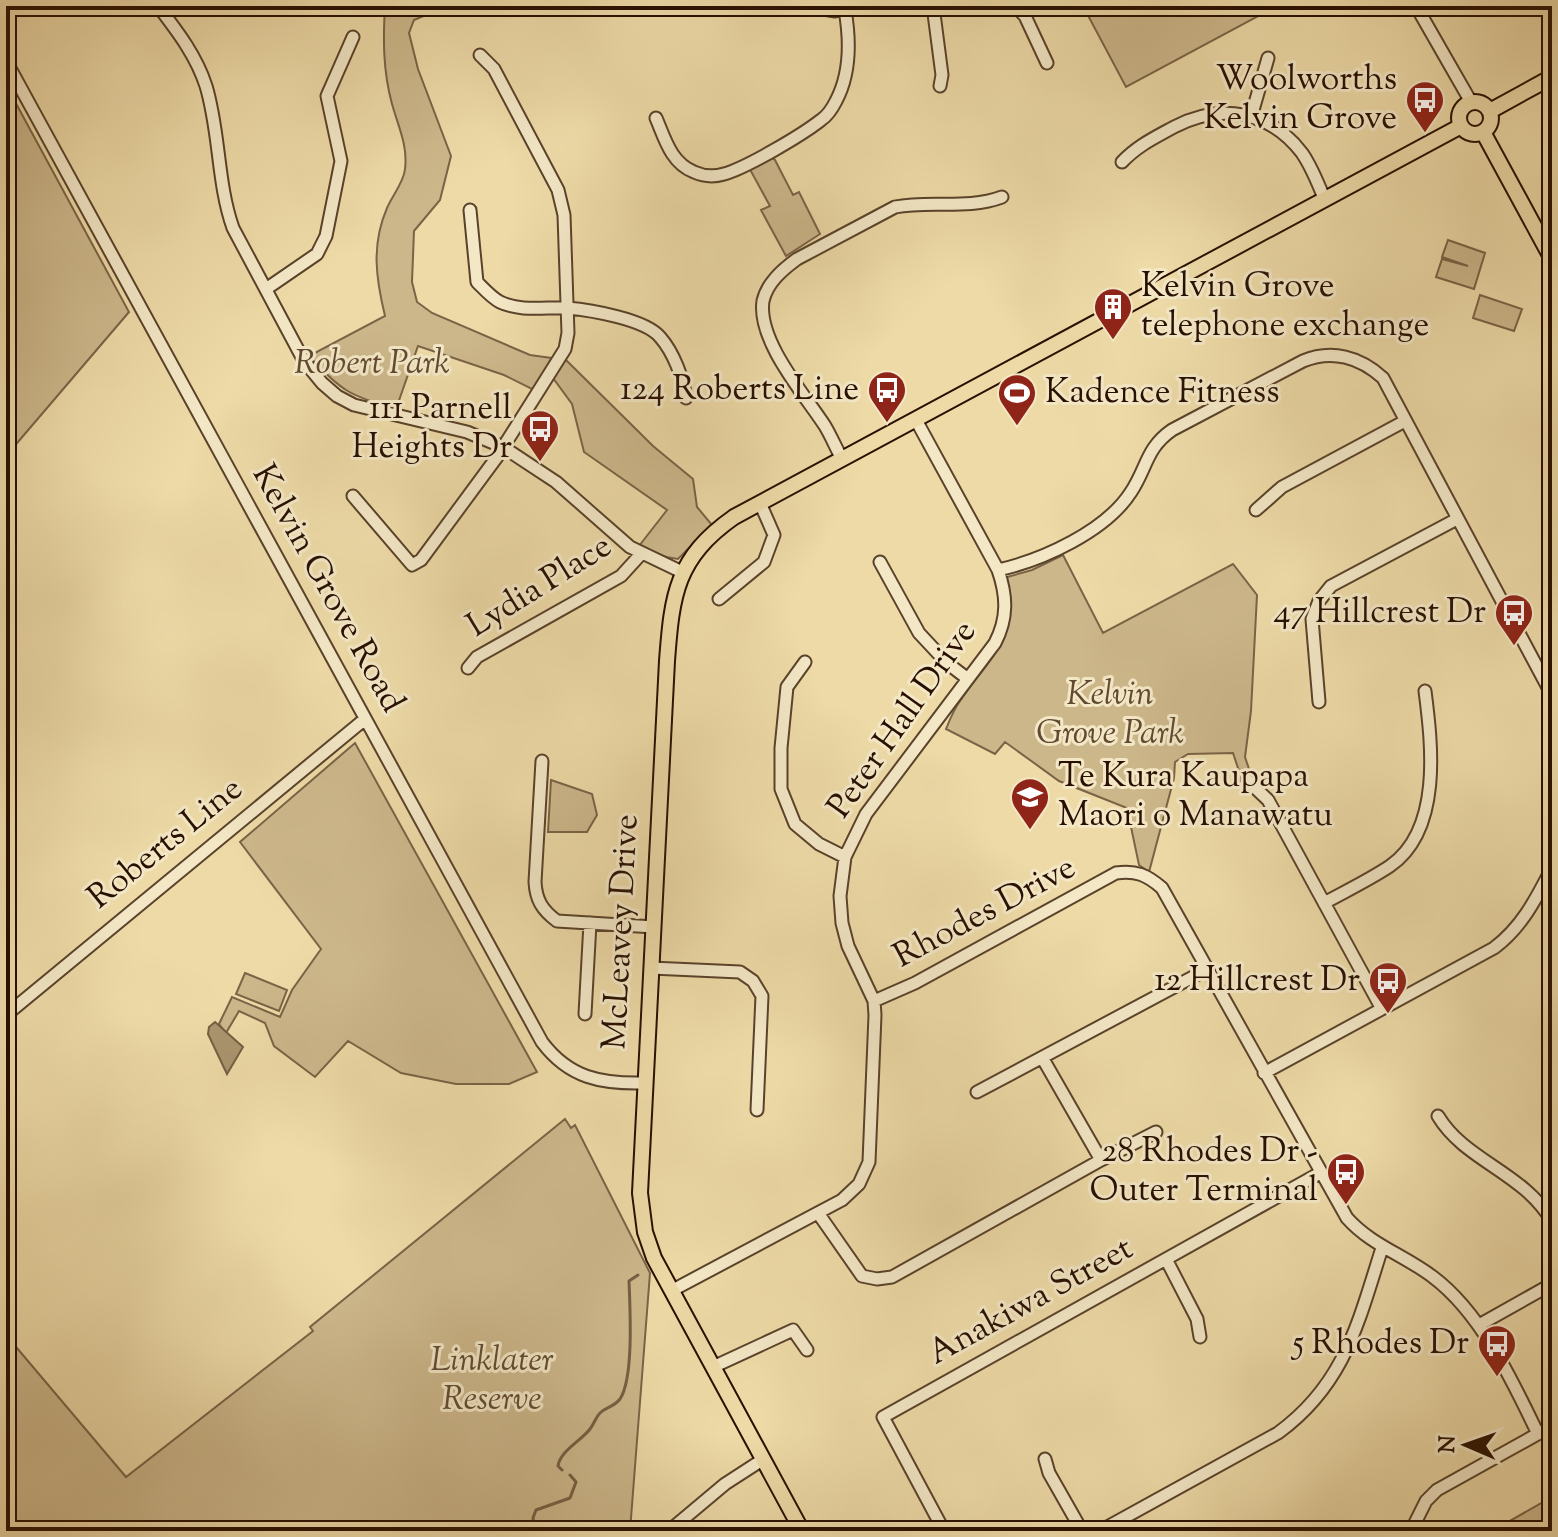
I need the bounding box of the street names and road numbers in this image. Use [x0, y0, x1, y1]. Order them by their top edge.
street label: Kelvin Grove Road [238, 456, 416, 722]
street label: Lydia Place [458, 523, 622, 651]
street label: Peter Hall Drive [817, 611, 989, 829]
street label: Roberts Line [78, 766, 254, 922]
street label: McLeavey Drive [591, 813, 653, 1051]
street label: Rhodes Drive [885, 844, 1085, 982]
street label: Anakiwa Street [920, 1225, 1143, 1379]

